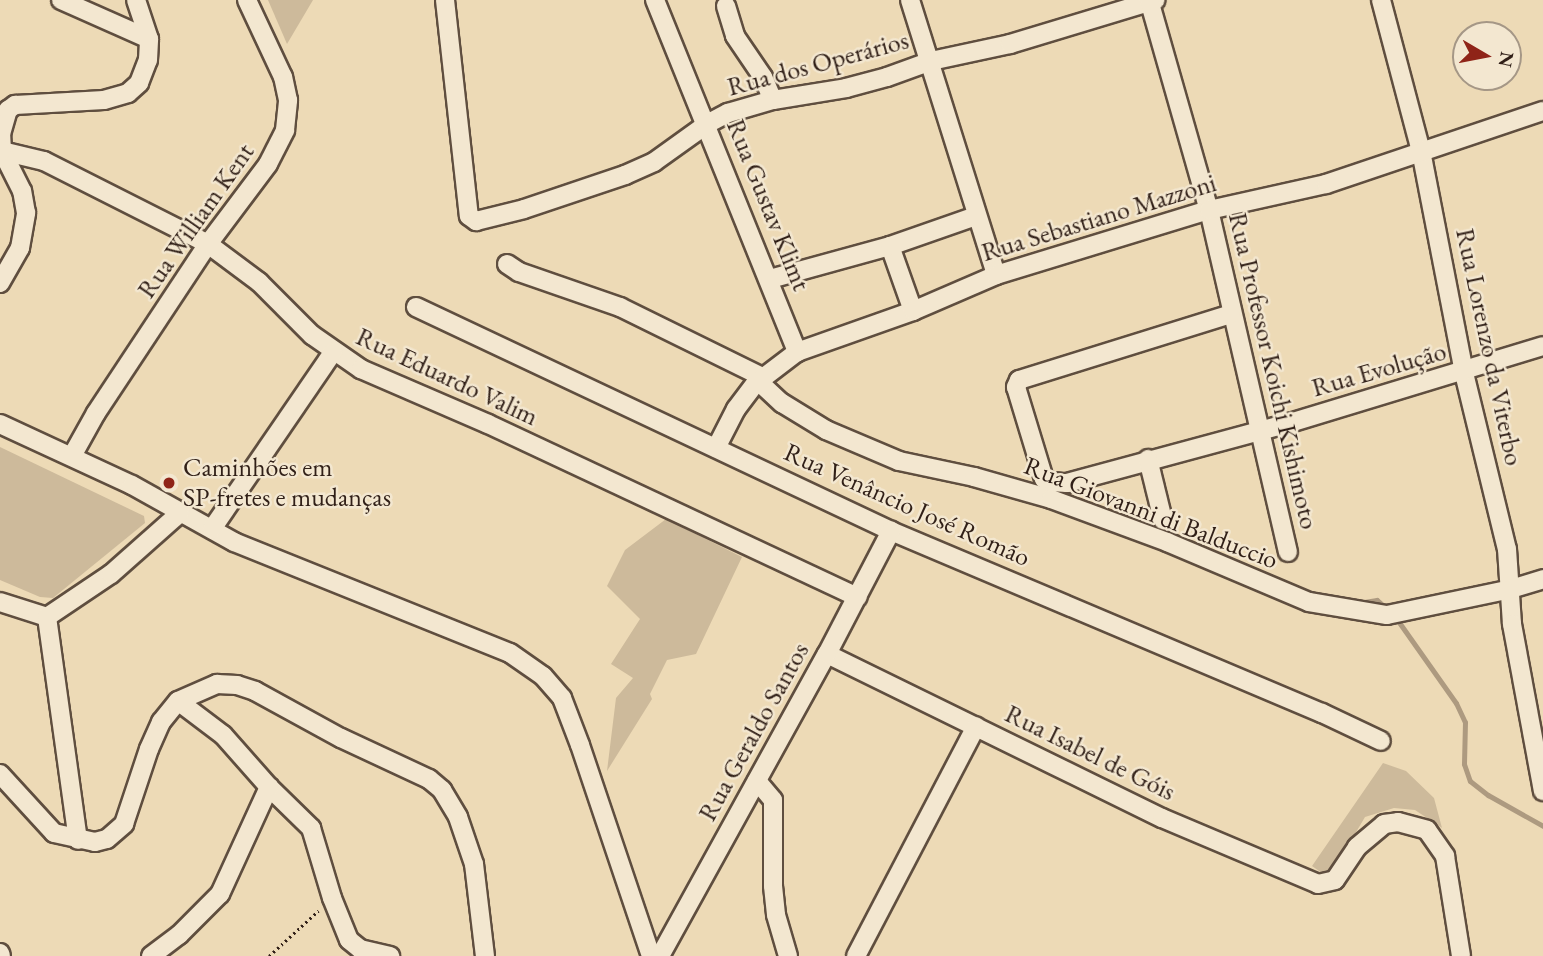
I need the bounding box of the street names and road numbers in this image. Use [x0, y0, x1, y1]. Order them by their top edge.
street label: Rua dos Operários [724, 25, 912, 103]
street label: Rua Gustav Klimt [719, 115, 817, 295]
street label: Rua William Kent [131, 138, 261, 304]
street label: Rua Sebastiano Mazzoni [978, 167, 1220, 269]
street label: Rua Professor Koichi Kishimoto [1221, 210, 1325, 532]
street label: Rua Lorenzo da Viterbo [1449, 226, 1529, 468]
street label: Rua Eduardo Valim [351, 321, 543, 433]
street label: Rua Evolução [1308, 336, 1450, 404]
street label: Rua Venâncio José Romão [779, 437, 1035, 573]
street label: Rua Giovanni di Balduccio [1020, 450, 1282, 576]
street label: Rua Geraldo Santos [692, 637, 816, 827]
street label: Rua Isabel de Góis [1000, 698, 1180, 808]

